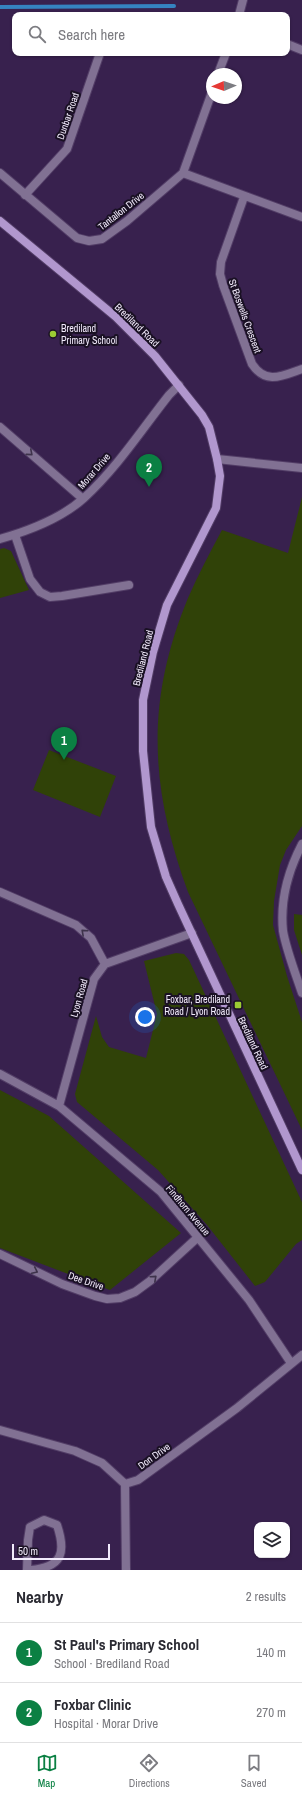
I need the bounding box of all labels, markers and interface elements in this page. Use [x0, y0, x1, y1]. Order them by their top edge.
search box [12, 12, 290, 56]
icon: search [26, 23, 48, 45]
text: Search here [58, 24, 125, 45]
north arrow [206, 68, 242, 104]
street label: Dunbar Road [54, 91, 82, 141]
street label: Tantallon Drive [95, 189, 147, 233]
street label: St Boswells Crescent [226, 277, 265, 355]
street label: Brediland Road [112, 301, 162, 349]
place label: Brediland Primary School [61, 322, 117, 347]
marker: Brediland Primary School [48, 329, 58, 339]
one-way arrow [25, 448, 32, 455]
street label: Morar Drive [75, 450, 113, 492]
pin: 2 [136, 454, 162, 487]
street label: Brediland Road [130, 629, 156, 687]
pin: 1 [51, 727, 77, 760]
one-way arrow [81, 929, 88, 936]
street label: Lyon Road [67, 977, 91, 1019]
place label: Foxbar, Brediland Road / Lyon Road [164, 993, 230, 1018]
marker: Foxbar, Brediland Road / Lyon Road [233, 1000, 243, 1010]
your location [135, 1007, 155, 1027]
street label: Brediland Road [235, 1014, 271, 1072]
street label: Findhorn Avenue [163, 1182, 213, 1238]
one-way arrow [31, 1266, 39, 1274]
street label: Dee Drive [66, 1269, 106, 1293]
one-way arrow [149, 1275, 156, 1282]
street label: Don Drive [135, 1440, 173, 1472]
map controls [254, 1522, 290, 1558]
button: layers [254, 1522, 290, 1558]
scale bar [12, 1542, 110, 1561]
text: 50 m [18, 1544, 38, 1558]
text: Nearby [16, 1585, 63, 1608]
text: 2 results [246, 1588, 286, 1605]
text: St Paul's Primary School [54, 1634, 199, 1655]
text: 1 [26, 1644, 32, 1661]
text: 140 m [256, 1644, 286, 1661]
text: School · Brediland Road [54, 1655, 170, 1672]
text: Foxbar Clinic [54, 1694, 131, 1715]
text: 2 [26, 1704, 32, 1721]
text: 270 m [256, 1704, 286, 1721]
text: Hospital · Morar Drive [54, 1715, 158, 1732]
tab: Map [36, 1752, 58, 1790]
tab: Directions [129, 1752, 170, 1790]
tab: Saved [241, 1752, 266, 1790]

